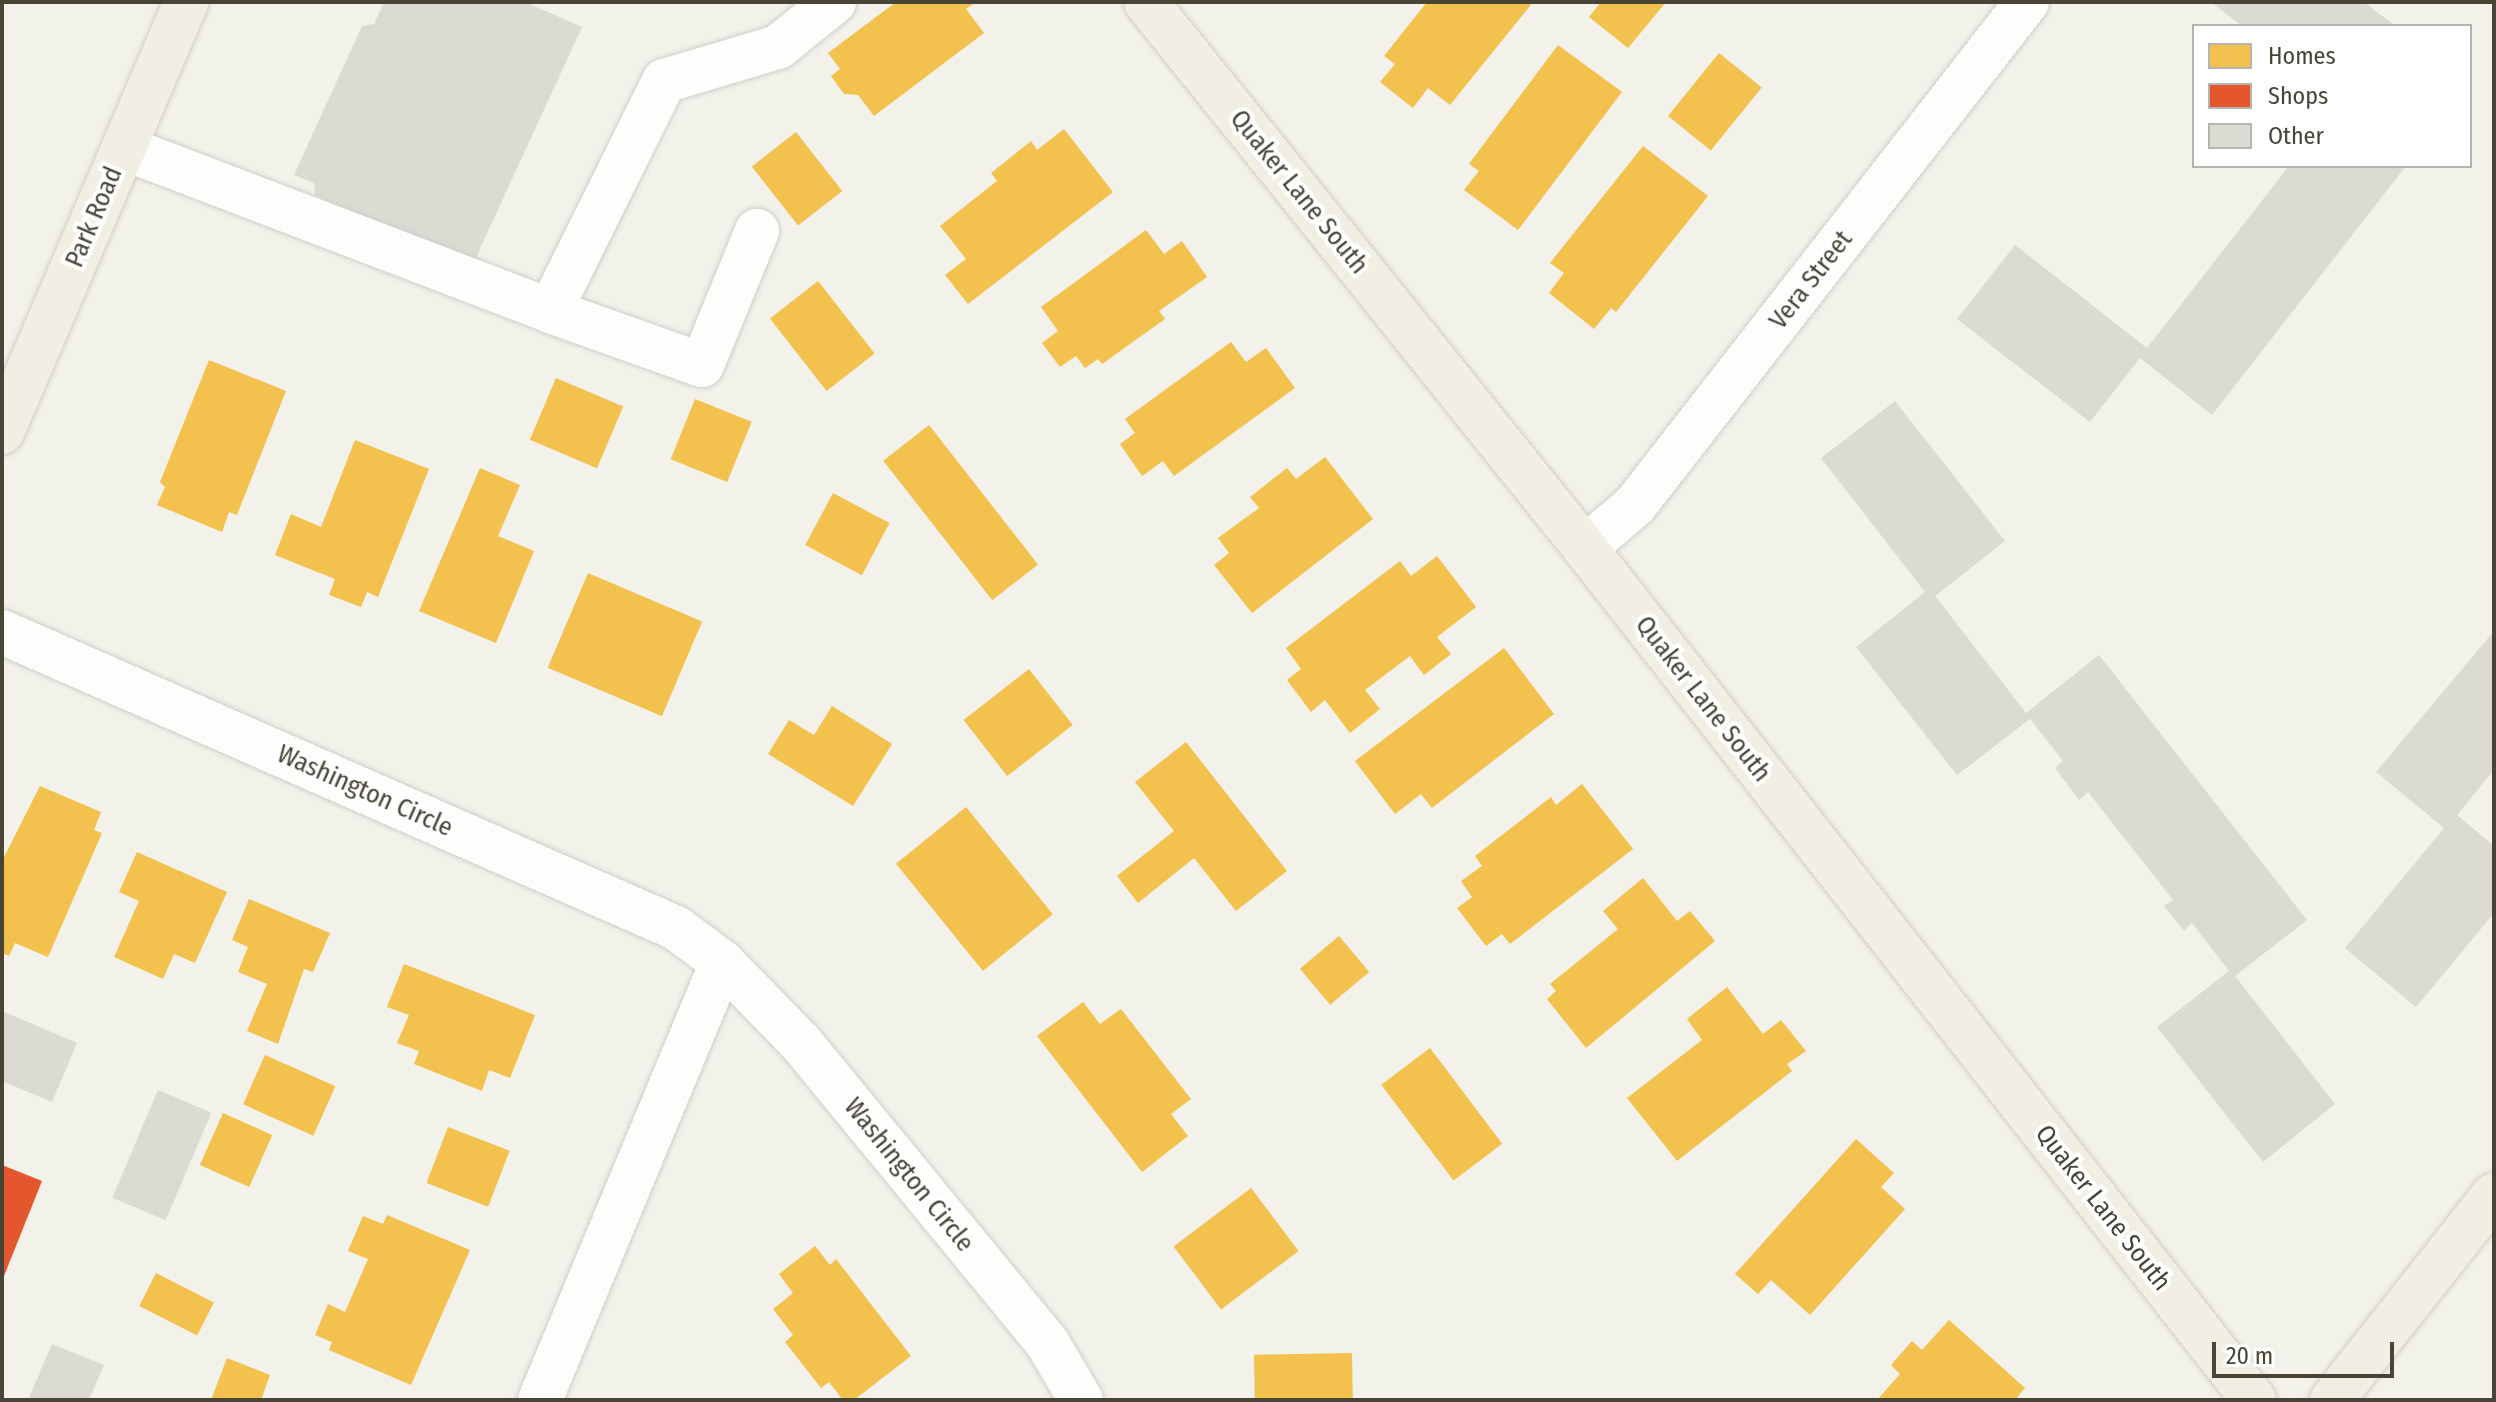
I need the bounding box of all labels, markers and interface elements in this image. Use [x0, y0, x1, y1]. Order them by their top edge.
legend [2192, 24, 2472, 168]
text: Homes [2268, 42, 2336, 70]
text: Shops [2268, 82, 2328, 110]
street label: Quaker Lane South [1223, 104, 1375, 280]
text: Other [2268, 122, 2324, 150]
street label: Park Road [59, 162, 129, 272]
street label: Vera Street [1763, 225, 1859, 335]
street label: Quaker Lane South [1629, 610, 1777, 788]
street label: Washington Circle [272, 738, 458, 844]
street label: Washington Circle [837, 1092, 981, 1258]
street label: Quaker Lane South [2029, 1119, 2177, 1297]
scale bar [2216, 1326, 2398, 1376]
text: 20 m [2226, 1342, 2273, 1370]

